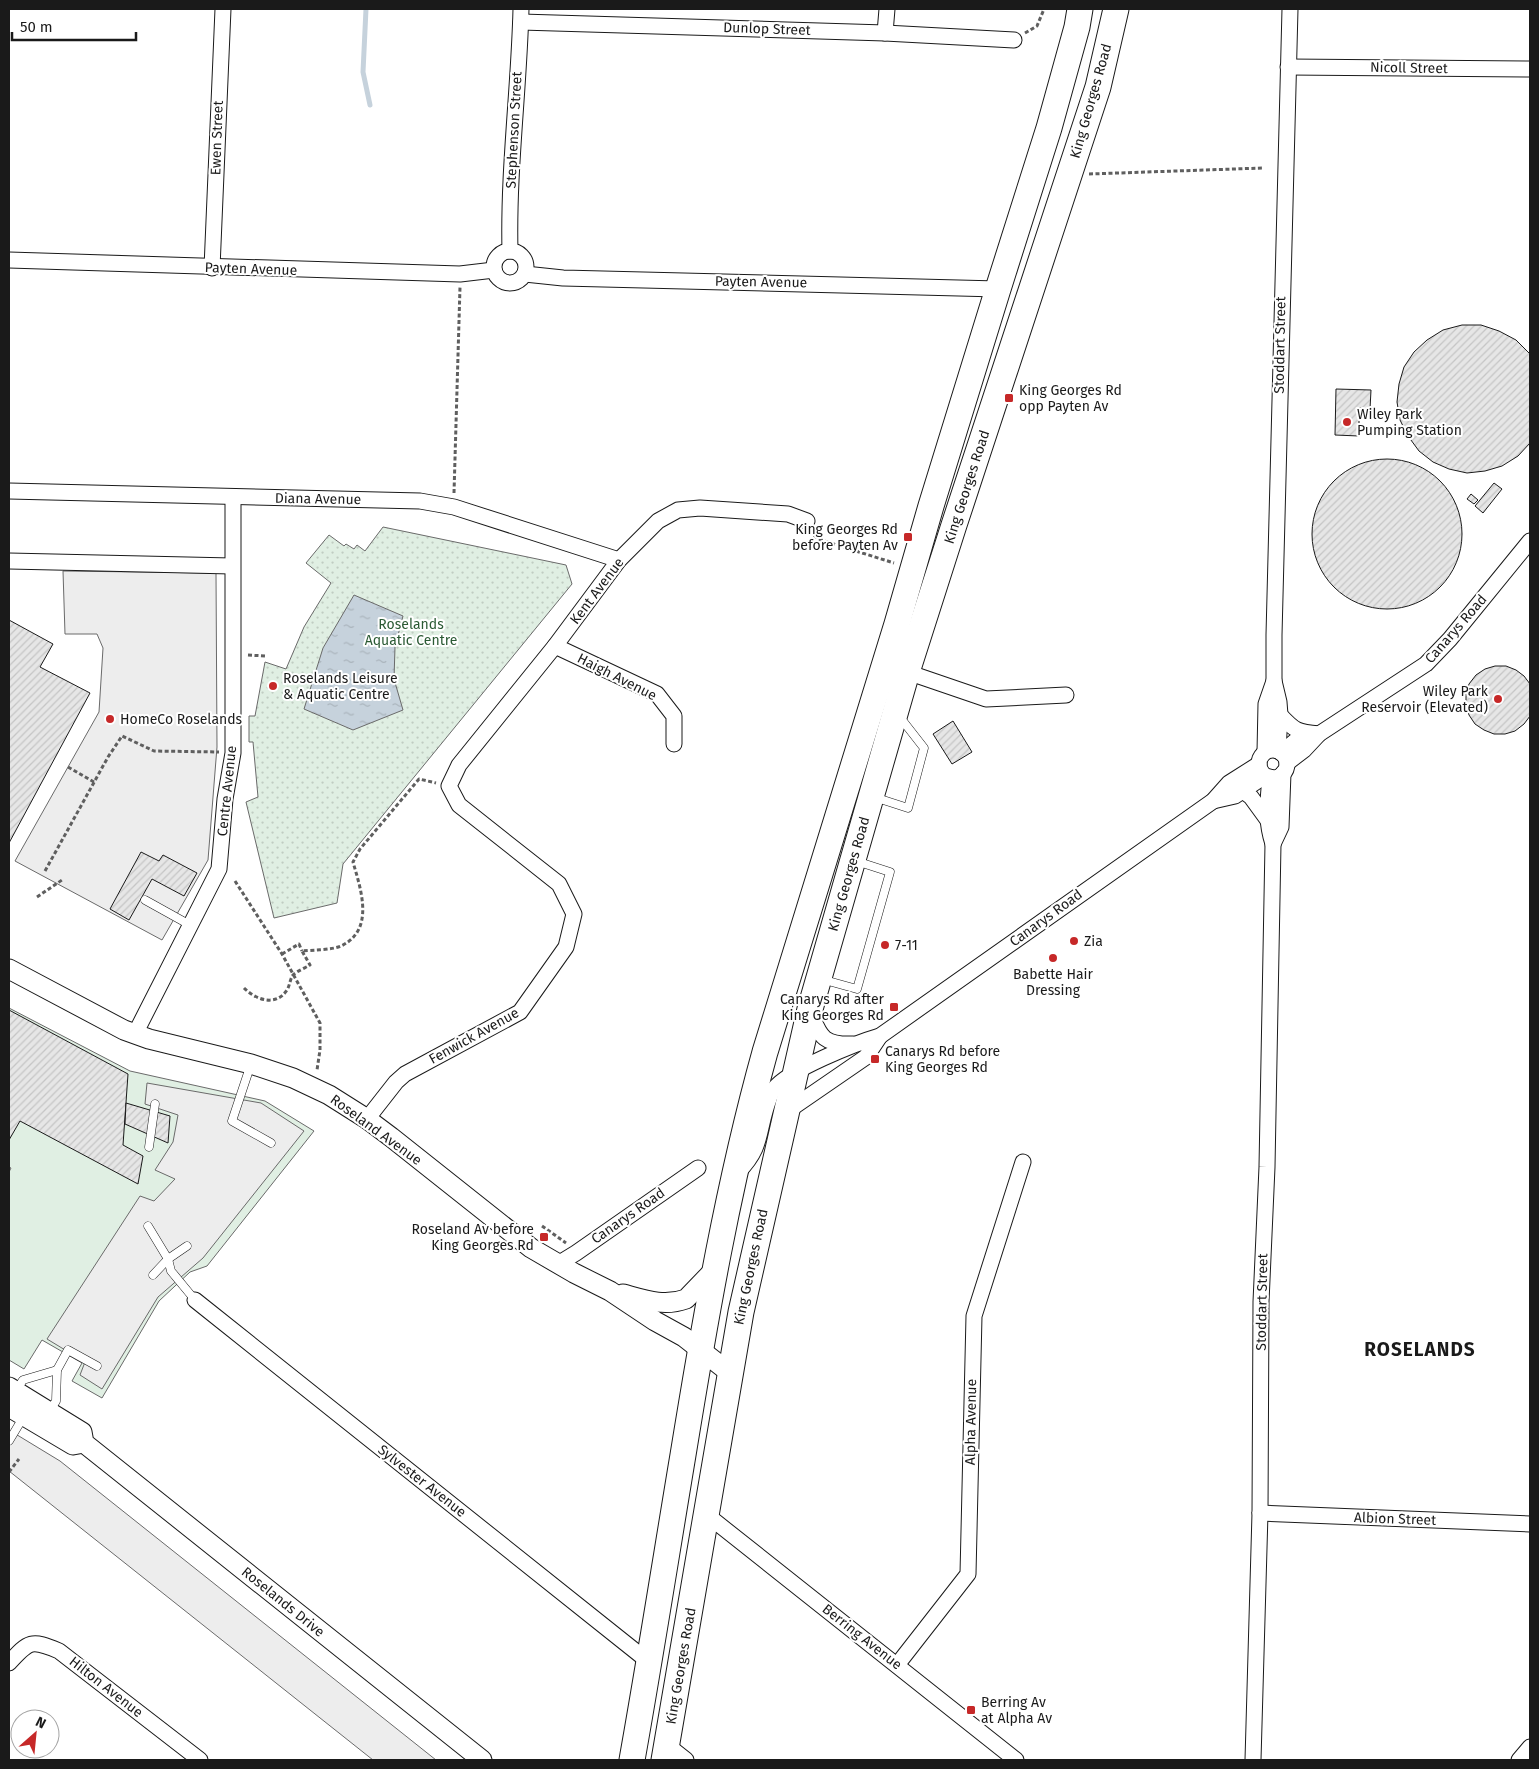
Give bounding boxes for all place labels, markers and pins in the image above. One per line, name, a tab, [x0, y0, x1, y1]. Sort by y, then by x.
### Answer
place label: King Georges Rd opp Payten Av	[1019, 382, 1122, 415]
marker: King Georges Rd opp Payten Av	[1003, 392, 1015, 404]
place label: Wiley Park Pumping Station	[1357, 406, 1462, 439]
marker: Wiley Park Pumping Station	[1341, 416, 1353, 428]
place label: King Georges Rd before Payten Av	[792, 521, 898, 554]
marker: King Georges Rd before Payten Av	[902, 531, 914, 543]
place label: Roselands Leisure & Aquatic Centre	[283, 670, 398, 703]
marker: Roselands Leisure & Aquatic Centre	[267, 680, 279, 692]
place label: Wiley Park Reservoir (Elevated)	[1361, 683, 1489, 716]
marker: Wiley Park Reservoir (Elevated)	[1492, 693, 1504, 705]
place label: HomeCo Roselands	[120, 711, 243, 728]
marker: HomeCo Roselands	[104, 713, 116, 725]
place label: Zia	[1084, 933, 1103, 950]
marker: Zia	[1068, 935, 1080, 947]
place label: 7-11	[895, 937, 918, 954]
marker: 7-11	[879, 939, 891, 951]
marker: Babette Hair Dressing	[1047, 952, 1059, 964]
place label: Babette Hair Dressing	[1013, 966, 1093, 999]
place label: Canarys Rd after King Georges Rd	[780, 991, 885, 1024]
marker: Canarys Rd after King Georges Rd	[888, 1001, 900, 1013]
place label: Canarys Rd before King Georges Rd	[885, 1043, 1000, 1076]
marker: Canarys Rd before King Georges Rd	[869, 1053, 881, 1065]
place label: Roseland Av before King Georges Rd	[412, 1221, 534, 1254]
marker: Roseland Av before King Georges Rd	[538, 1231, 550, 1243]
place label: Berring Av at Alpha Av	[981, 1694, 1052, 1727]
marker: Berring Av at Alpha Av	[965, 1704, 977, 1716]

